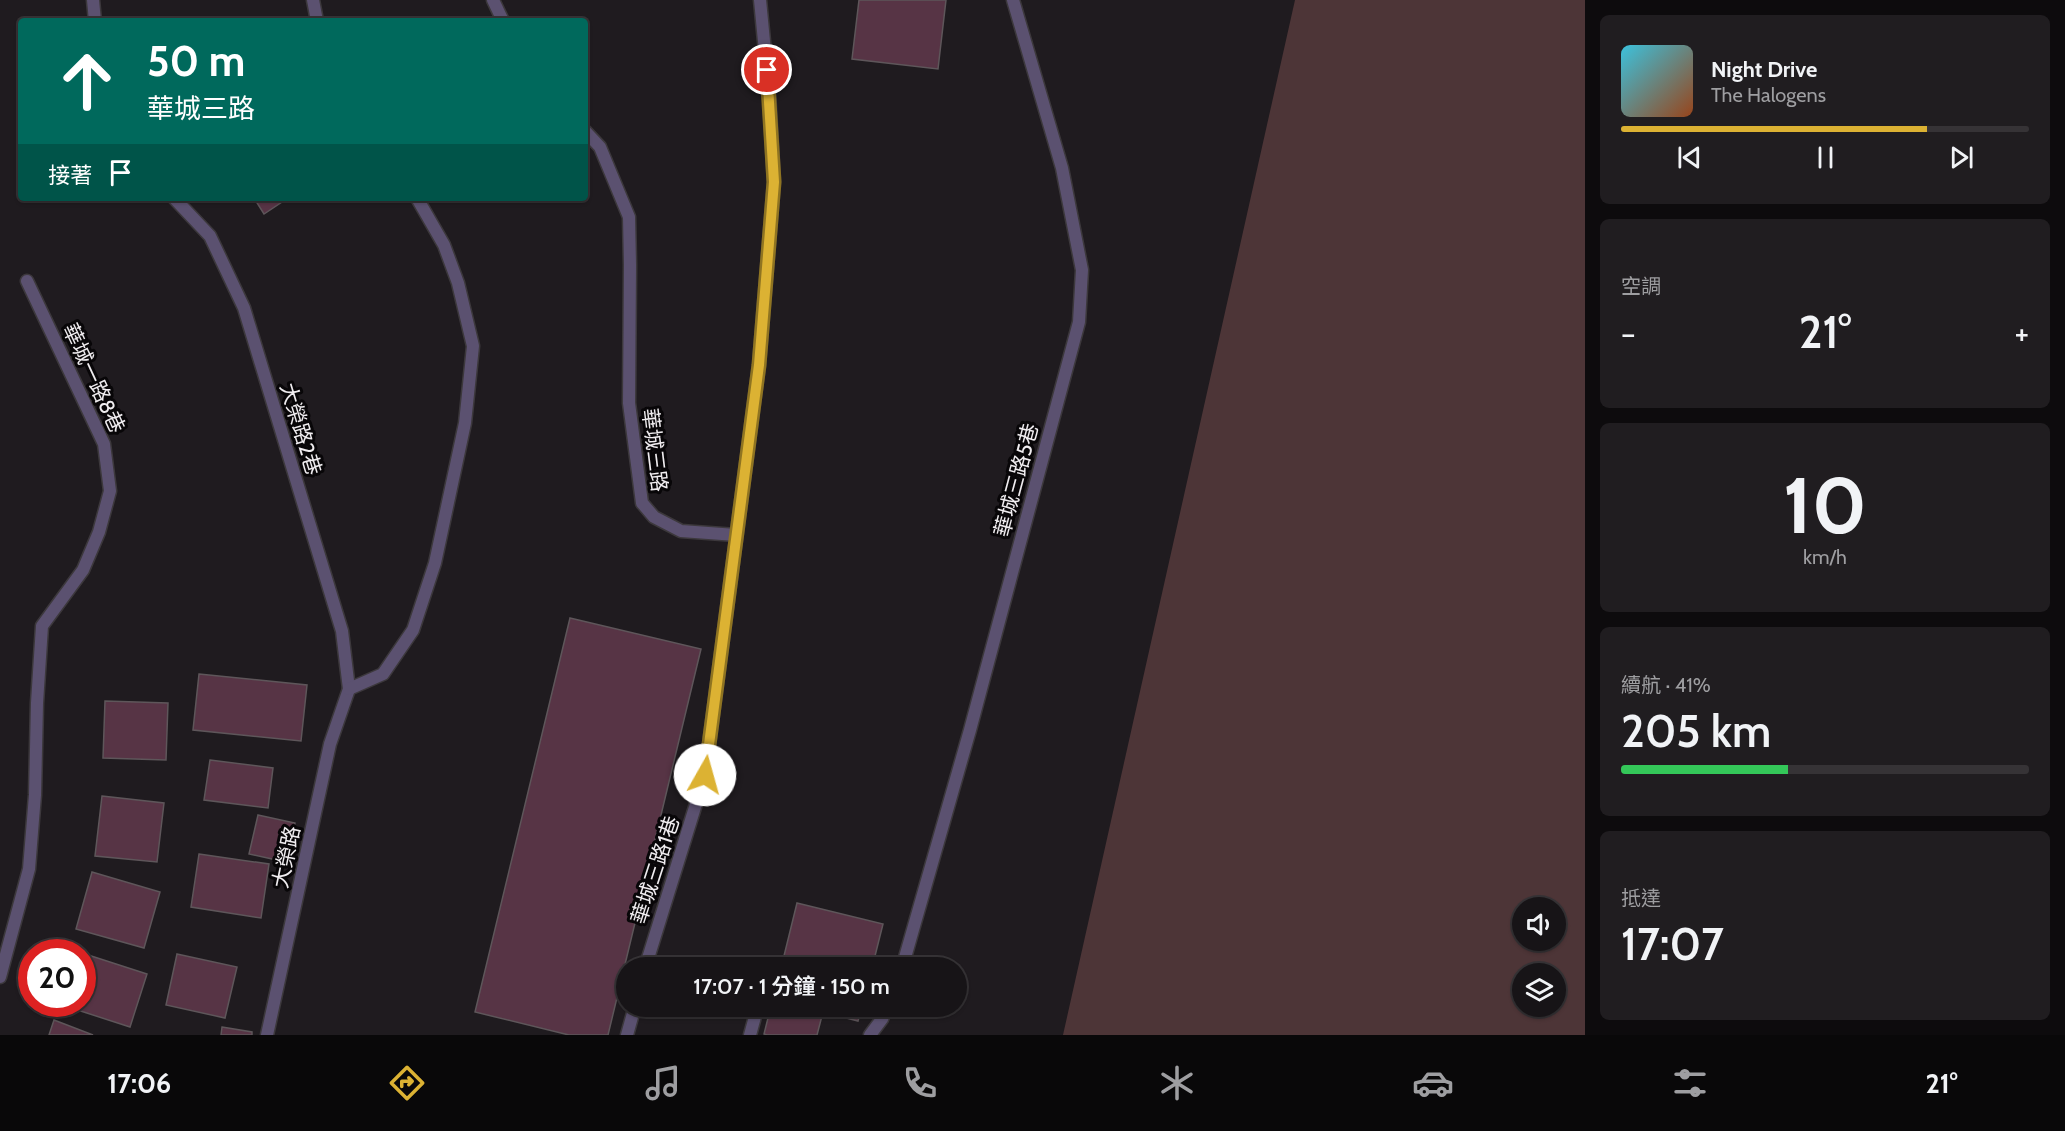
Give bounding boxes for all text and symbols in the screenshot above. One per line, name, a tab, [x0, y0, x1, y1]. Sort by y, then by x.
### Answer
text: 50 m	[147, 35, 245, 87]
icon: ahead	[48, 42, 126, 120]
pin	[741, 44, 792, 95]
icon: arrive	[750, 53, 783, 86]
text: Night Drive	[1711, 56, 1817, 83]
text: The Halogens	[1711, 83, 1826, 107]
text: 華城三路	[147, 92, 255, 125]
icon: previous	[1673, 141, 1706, 174]
icon: pause	[1809, 141, 1842, 174]
icon: next	[1945, 141, 1978, 174]
icon: arrive	[104, 156, 137, 189]
text: 接著	[48, 162, 92, 189]
text: 空調	[1621, 274, 1661, 298]
text: 21°	[1799, 305, 1851, 359]
text: −	[1621, 313, 1636, 353]
text: +	[2014, 313, 2029, 353]
street label: 華城一路8巷	[58, 319, 130, 437]
street label: 大榮路2巷	[275, 380, 327, 478]
street label: 華城三路	[637, 407, 673, 493]
street label: 華城三路5巷	[989, 421, 1043, 539]
text: 10	[1783, 458, 1867, 553]
text: km/h	[1803, 545, 1847, 569]
text: 續航 · 41%	[1621, 673, 1711, 697]
text: 205 km	[1621, 704, 1771, 758]
position arrow	[673, 743, 737, 807]
street label: 華城三路1巷	[626, 813, 684, 927]
street label: 大榮路	[267, 824, 305, 890]
text: 抵達	[1621, 886, 1661, 910]
map controls	[1512, 897, 1566, 1017]
button: sound	[1512, 897, 1566, 951]
text: 17:07	[1621, 917, 1724, 971]
speed limit sign: 20	[18, 939, 96, 1017]
button: layers	[1512, 963, 1566, 1017]
text: 17:07 · 1 分鐘 · 150 m	[693, 973, 890, 1000]
icon: directions	[386, 1062, 428, 1104]
icon: music	[642, 1062, 684, 1104]
icon: phone	[899, 1062, 941, 1104]
icon: climate	[1156, 1062, 1198, 1104]
icon: car	[1412, 1062, 1454, 1104]
icon: filters	[1669, 1062, 1711, 1104]
text: 17:06	[107, 1067, 171, 1100]
text: 21°	[1926, 1067, 1958, 1100]

